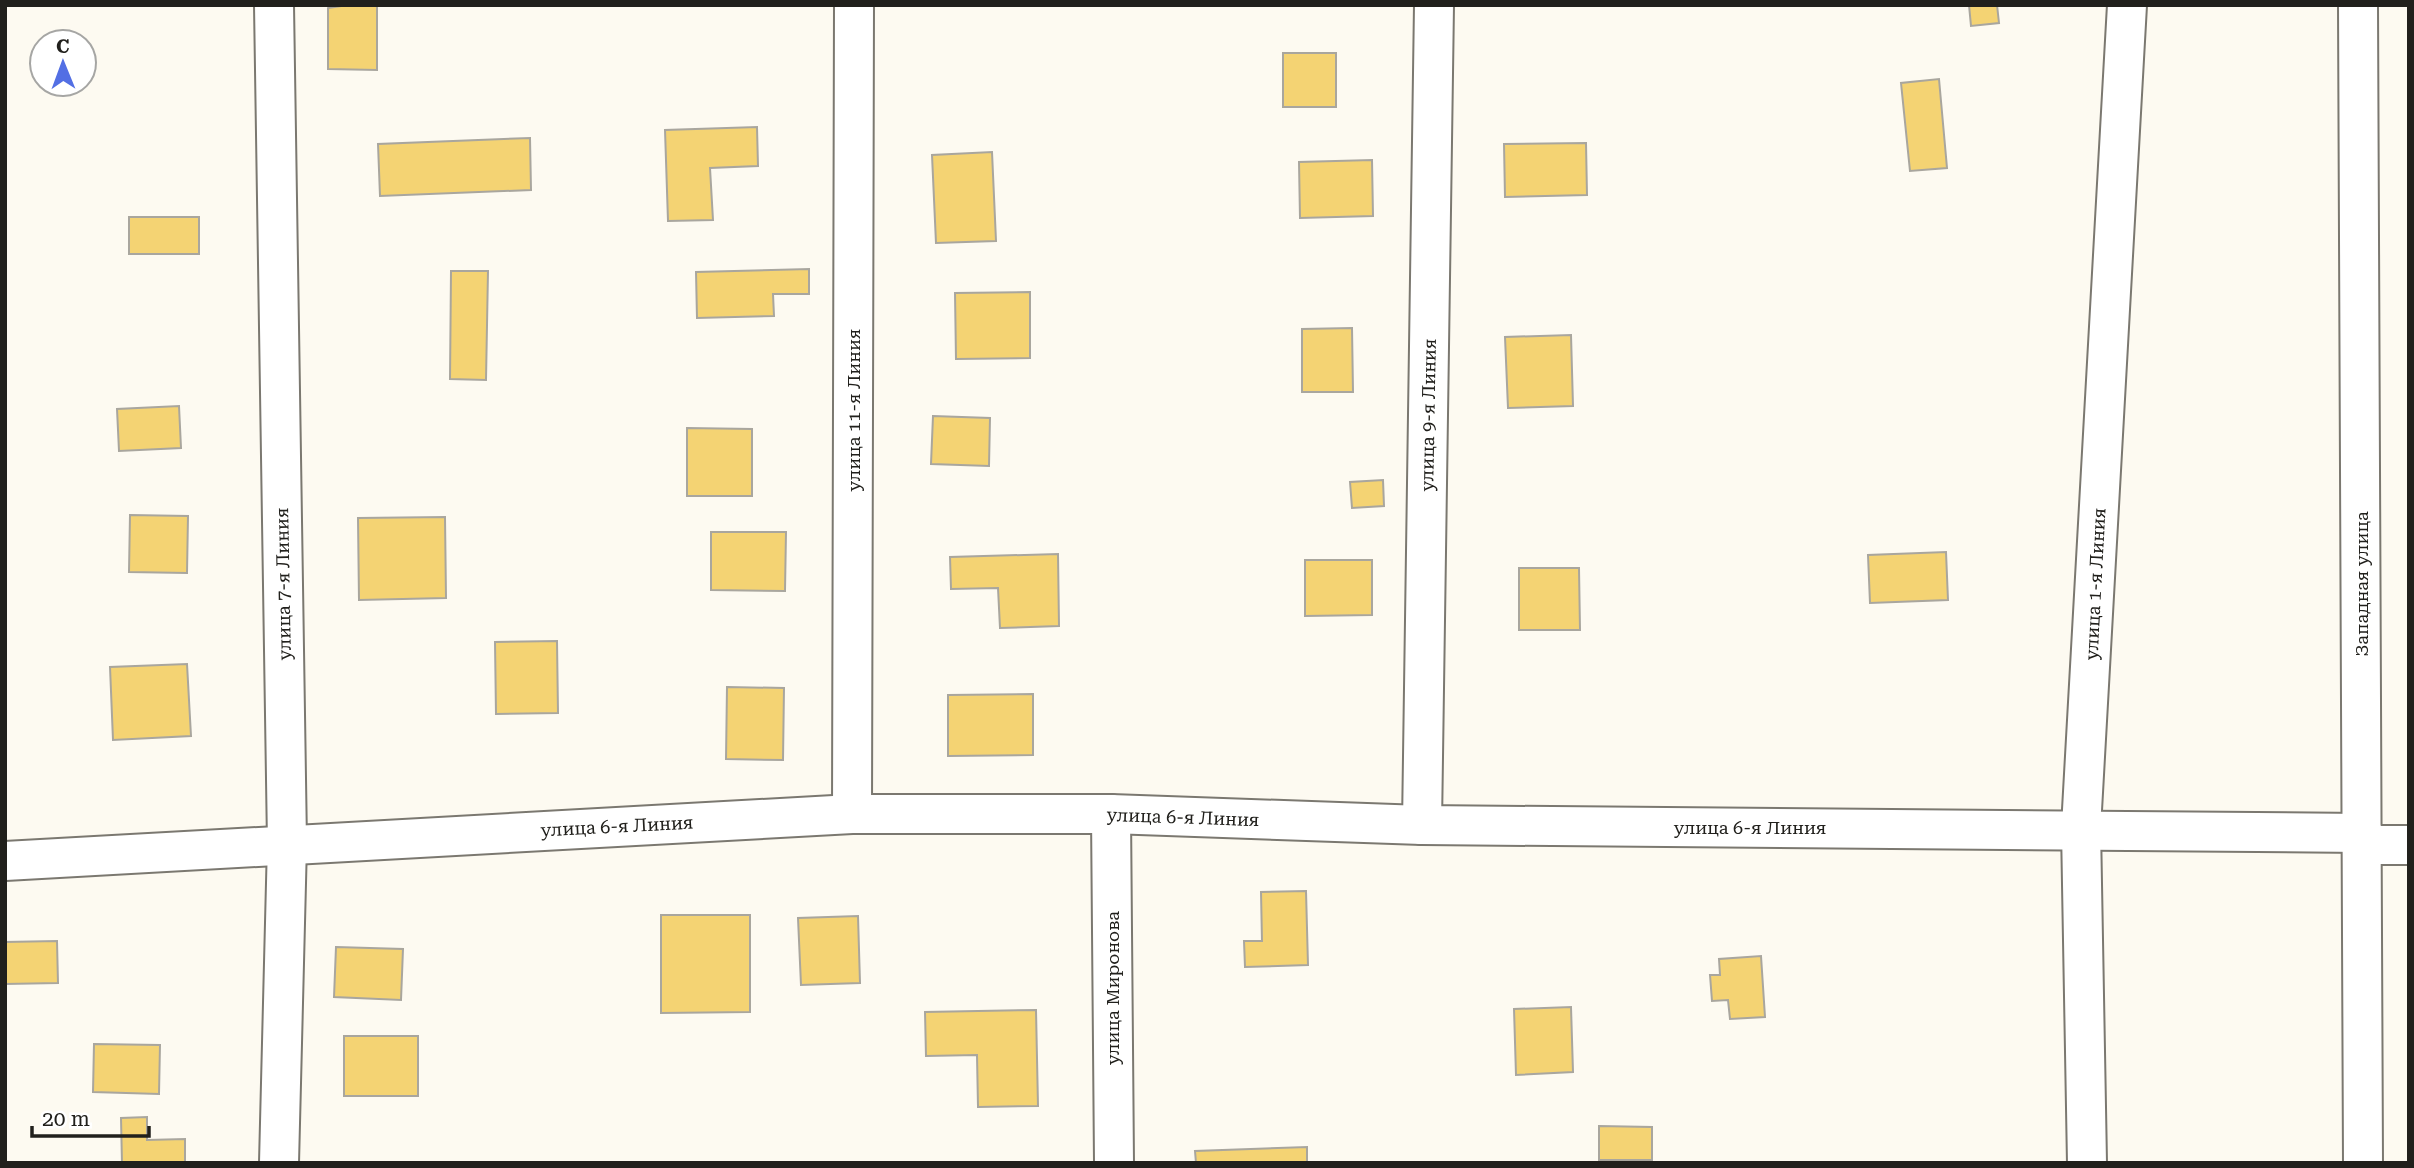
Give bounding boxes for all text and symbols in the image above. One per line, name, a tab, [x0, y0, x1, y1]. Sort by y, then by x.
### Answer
north arrow	[28, 28, 98, 98]
text: С	[56, 35, 70, 58]
street label: улица 11-я Линия	[843, 329, 864, 491]
street label: улица 9-я Линия	[1416, 338, 1440, 492]
street label: улица 7-я Линия	[271, 507, 295, 661]
street label: улица 1-я Линия	[2081, 507, 2109, 661]
street label: Западная улица	[2351, 511, 2372, 657]
street label: улица 6-я Линия	[1106, 804, 1260, 830]
street label: улица 6-я Линия	[540, 812, 694, 840]
street label: улица 6-я Линия	[1674, 817, 1826, 838]
street label: улица Миронова	[1102, 911, 1123, 1065]
scale bar	[32, 1094, 149, 1138]
text: 20 m	[42, 1107, 90, 1131]

